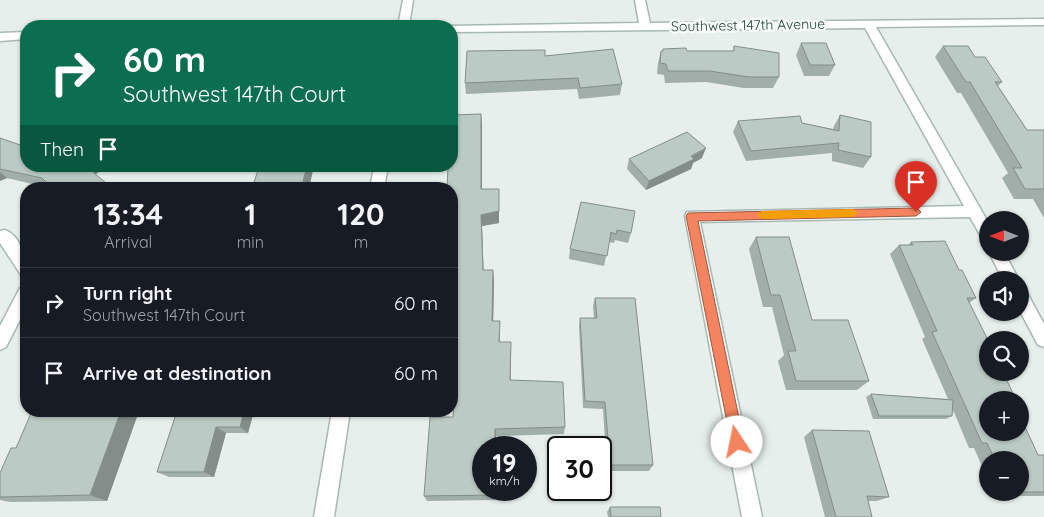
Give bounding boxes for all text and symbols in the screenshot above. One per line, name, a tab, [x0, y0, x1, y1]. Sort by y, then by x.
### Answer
street label: Southwest 147th Avenue	[671, 15, 825, 35]
text: 60 m	[123, 37, 206, 81]
icon: right	[40, 40, 105, 105]
text: Southwest 147th Court	[123, 80, 346, 108]
icon: arrive	[94, 135, 122, 163]
text: Then	[40, 137, 84, 161]
pin	[895, 161, 937, 212]
icon: arrive	[902, 168, 930, 196]
text: 13:34	[93, 195, 163, 233]
text: 1	[244, 195, 256, 233]
text: 120	[337, 195, 385, 233]
north arrow	[979, 211, 1029, 261]
map controls	[979, 211, 1029, 501]
text: Arrival	[104, 232, 152, 252]
text: min	[237, 232, 264, 252]
text: m	[354, 232, 368, 252]
button: sound	[979, 271, 1029, 321]
text: Turn right	[83, 281, 172, 305]
icon: right	[40, 289, 68, 317]
text: 60 m	[394, 291, 438, 315]
text: Southwest 147th Court	[83, 305, 245, 325]
button: search	[979, 331, 1029, 381]
icon: arrive	[40, 359, 68, 387]
text: Arrive at destination	[83, 361, 272, 385]
text: 60 m	[394, 361, 438, 385]
button: +	[979, 391, 1029, 441]
position arrow	[710, 415, 762, 467]
speed limit sign: 30	[547, 436, 612, 501]
text: 19	[493, 447, 516, 478]
button: −	[979, 451, 1029, 501]
text: km/h	[489, 473, 520, 488]

